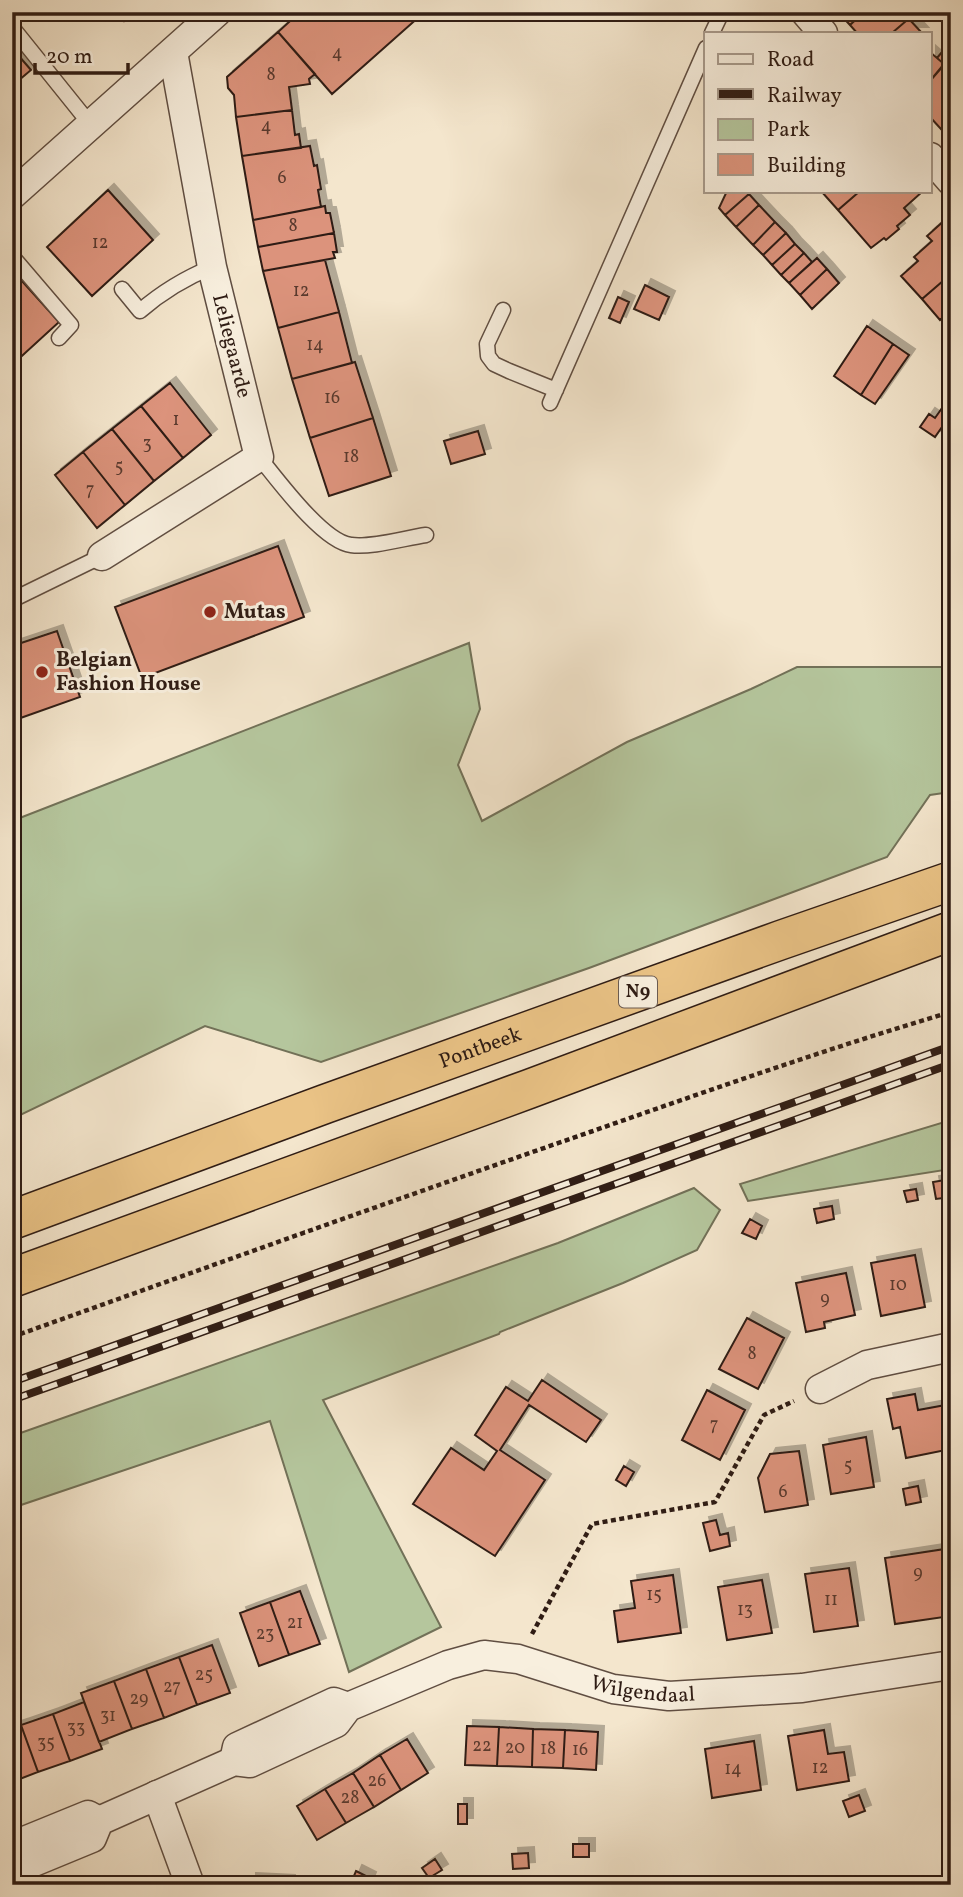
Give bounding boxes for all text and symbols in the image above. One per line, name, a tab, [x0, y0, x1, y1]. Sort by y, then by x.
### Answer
scale bar	[35, 32, 128, 76]
legend	[704, 32, 932, 192]
house number: 4	[332, 41, 342, 66]
text: 20 m	[46, 43, 92, 72]
text: Road	[767, 46, 814, 75]
house number: 8	[266, 63, 276, 88]
text: Railway	[767, 82, 843, 111]
house number: 4	[261, 114, 271, 139]
text: Park	[767, 116, 810, 145]
text: Building	[767, 152, 846, 181]
house number: 6	[277, 166, 287, 191]
house number: 8	[288, 214, 298, 239]
house number: 12	[92, 231, 108, 256]
house number: 12	[293, 279, 309, 304]
street label: Leliegaarde	[204, 291, 258, 401]
house number: 14	[306, 333, 324, 358]
house number: 16	[324, 386, 340, 411]
house number: 1	[173, 408, 179, 433]
house number: 3	[142, 432, 152, 457]
house number: 18	[343, 445, 359, 470]
house number: 5	[115, 455, 123, 480]
house number: 7	[86, 478, 94, 503]
place label: Mutas	[224, 598, 286, 627]
marker: Mutas	[202, 604, 218, 620]
place label: Belgian Fashion House	[56, 646, 201, 699]
marker: Belgian Fashion House	[34, 664, 50, 680]
road number: N9	[619, 976, 657, 1008]
street label: Pontbeek	[435, 1020, 526, 1076]
house number: 10	[889, 1273, 907, 1298]
house number: 9	[820, 1287, 830, 1312]
house number: 8	[747, 1342, 757, 1367]
house number: 7	[710, 1413, 718, 1438]
house number: 5	[844, 1454, 852, 1479]
house number: 6	[778, 1480, 788, 1505]
house number: 9	[913, 1561, 923, 1586]
house number: 15	[646, 1583, 662, 1608]
house number: 11	[824, 1588, 838, 1613]
house number: 13	[737, 1598, 753, 1623]
house number: 21	[287, 1611, 303, 1636]
house number: 23	[256, 1622, 274, 1647]
house number: 25	[195, 1663, 213, 1688]
street label: Wilgendaal	[587, 1668, 696, 1711]
house number: 27	[163, 1675, 181, 1700]
house number: 29	[130, 1687, 148, 1712]
house number: 31	[100, 1704, 116, 1729]
house number: 33	[67, 1716, 85, 1741]
house number: 35	[37, 1731, 55, 1756]
house number: 22	[472, 1734, 492, 1759]
house number: 20	[505, 1736, 525, 1761]
house number: 18	[540, 1737, 556, 1762]
house number: 16	[572, 1738, 588, 1763]
house number: 12	[812, 1756, 828, 1781]
house number: 14	[724, 1757, 742, 1782]
house number: 26	[368, 1769, 386, 1794]
house number: 28	[341, 1786, 359, 1811]

